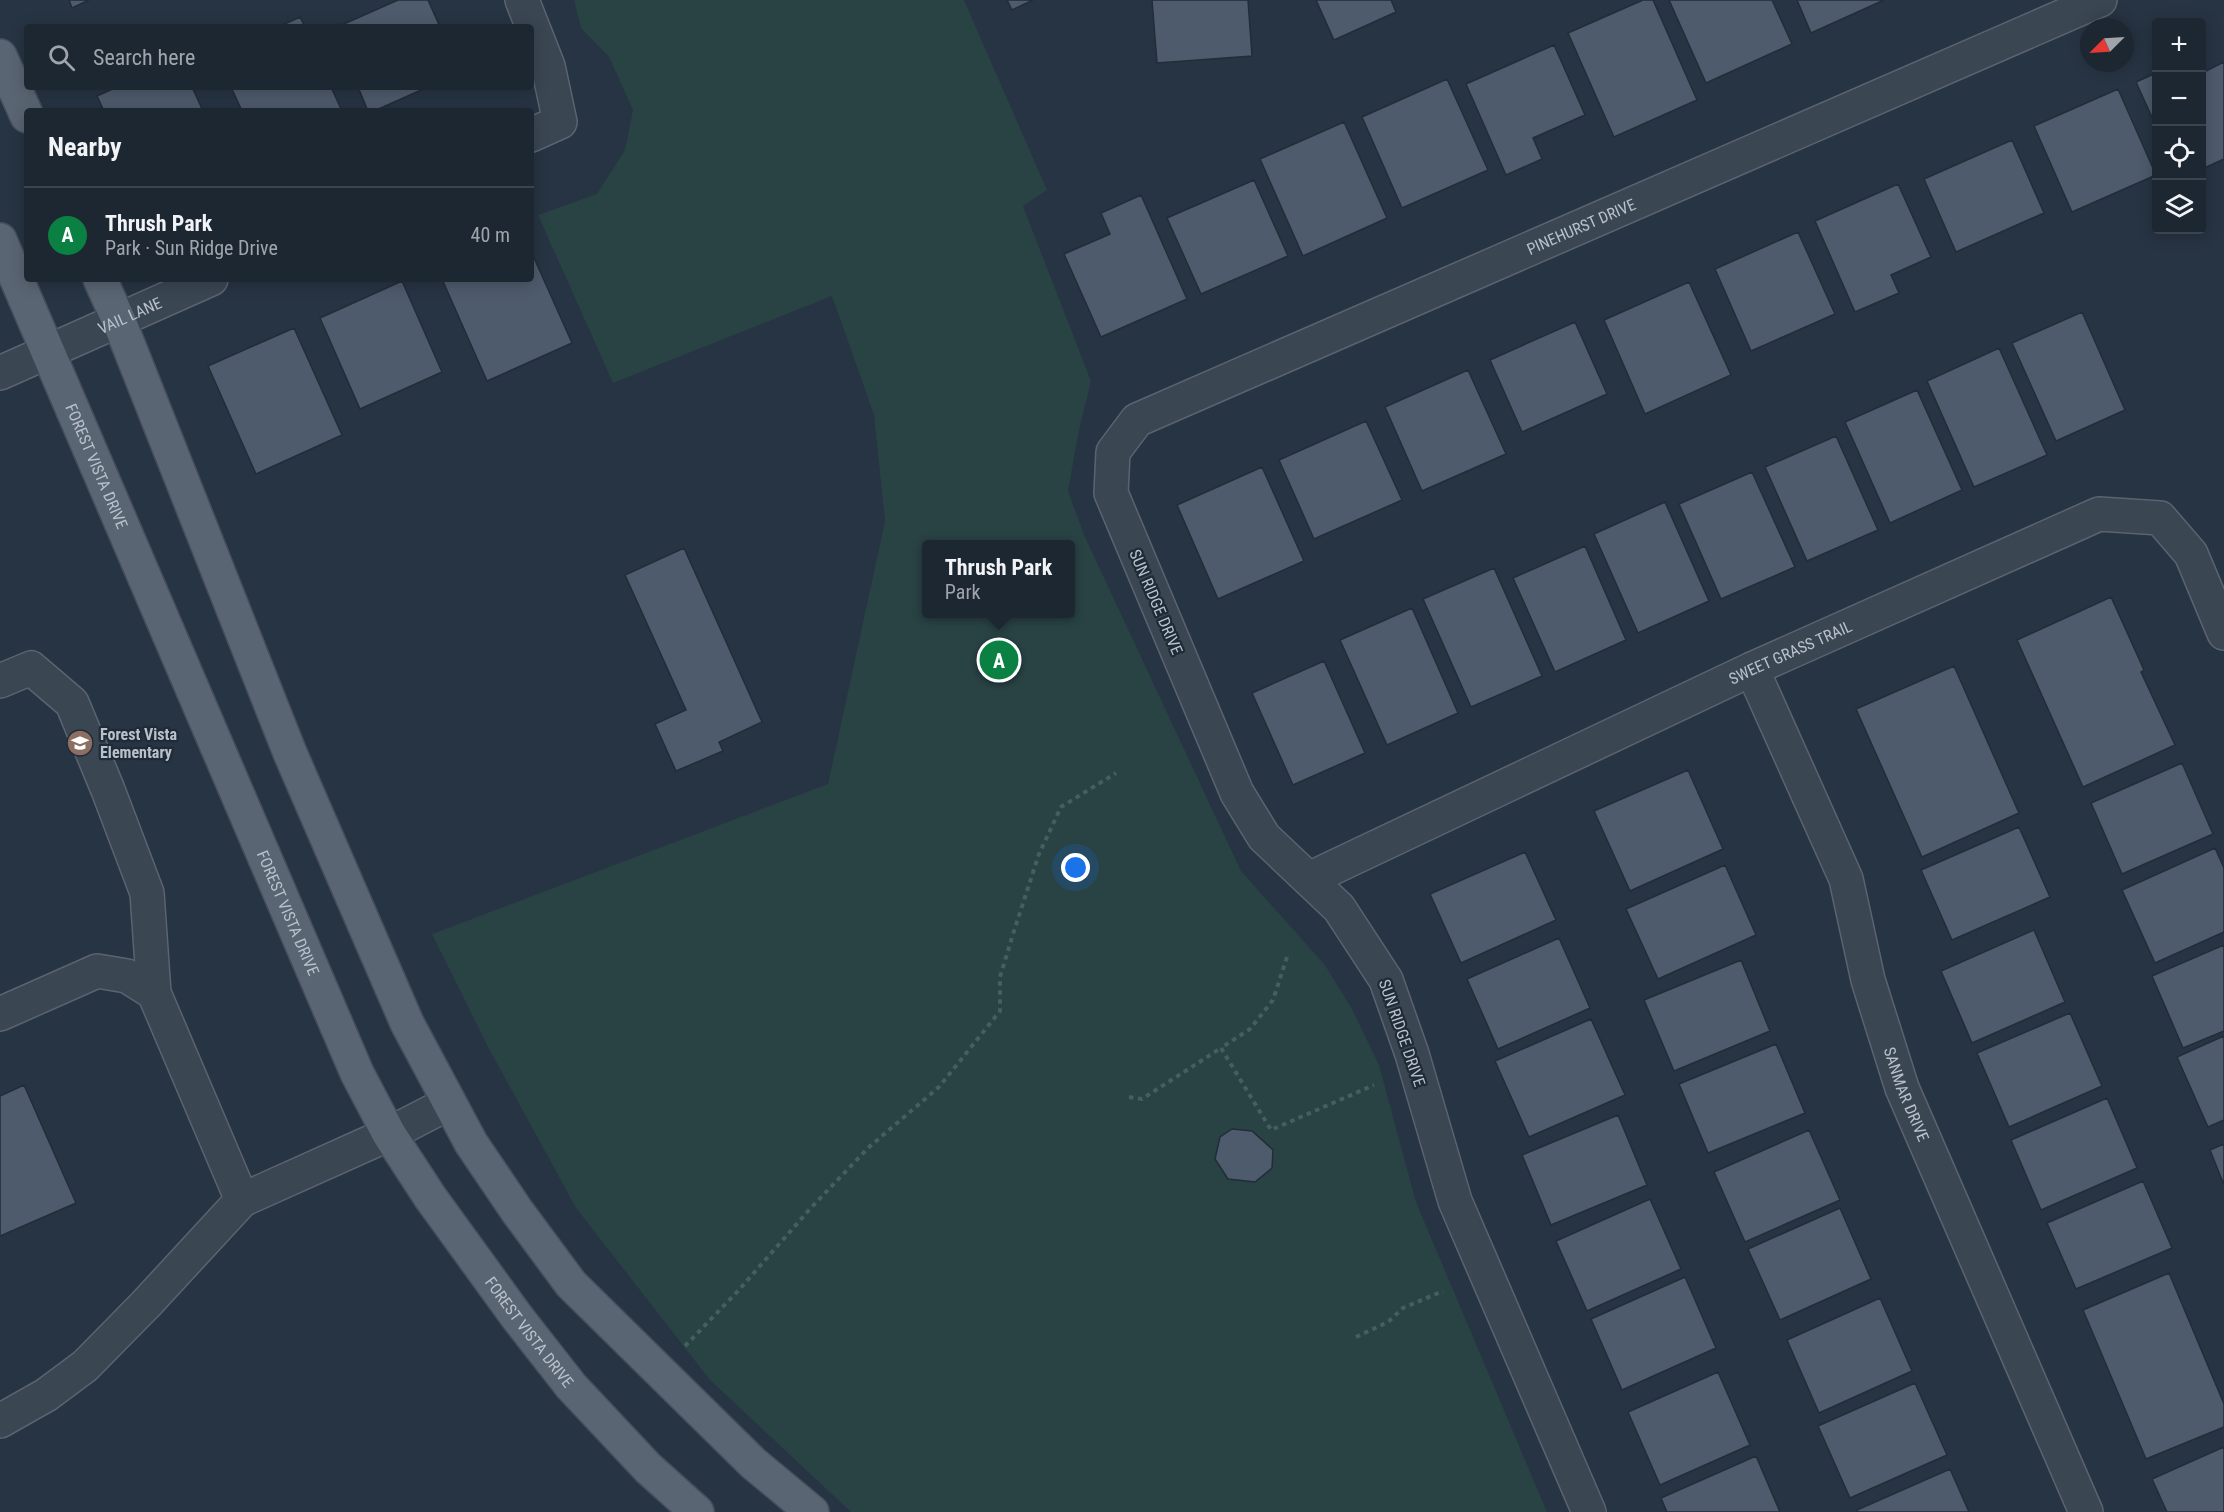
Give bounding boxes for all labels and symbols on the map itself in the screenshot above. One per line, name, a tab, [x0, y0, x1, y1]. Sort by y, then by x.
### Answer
north arrow	[2080, 18, 2134, 72]
street label: PINEHURST DRIVE	[1524, 194, 1638, 258]
street label: VAIL LANE	[95, 293, 165, 338]
street label: FOREST VISTA DRIVE	[62, 401, 132, 532]
street label: SUN RIDGE DRIVE	[1125, 547, 1187, 657]
street label: SWEET GRASS TRAIL	[1726, 616, 1855, 688]
pin: A	[980, 638, 1018, 682]
place label: Forest Vista Elementary	[100, 725, 178, 762]
school or university icon: Forest Vista Elementary	[65, 728, 95, 758]
street label: FOREST VISTA DRIVE	[253, 847, 324, 978]
your location	[1061, 853, 1090, 882]
street label: SUN RIDGE DRIVE	[1375, 977, 1429, 1089]
street label: SANMAR DRIVE	[1880, 1045, 1933, 1144]
street label: FOREST VISTA DRIVE	[481, 1273, 578, 1391]

